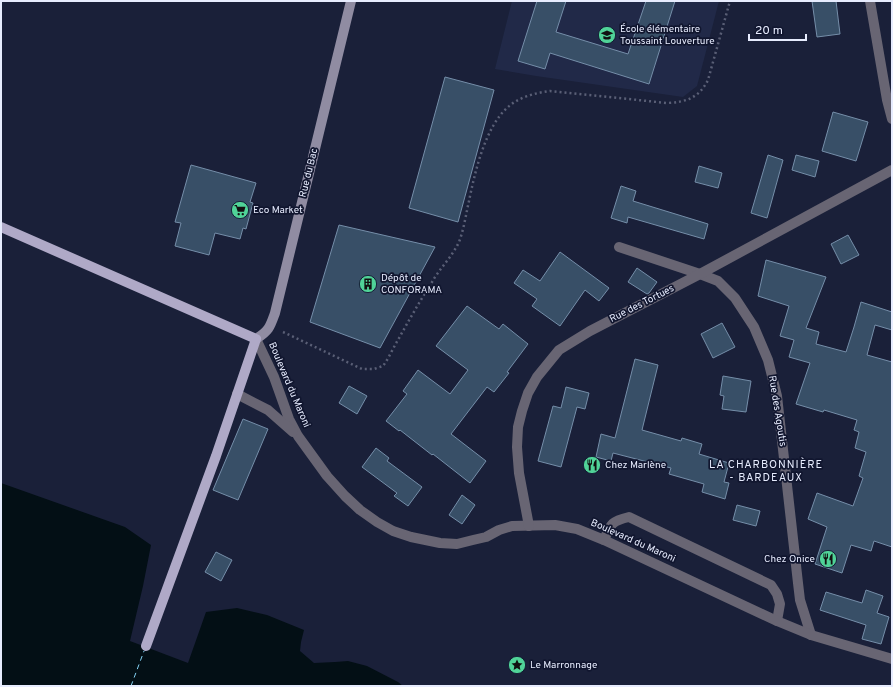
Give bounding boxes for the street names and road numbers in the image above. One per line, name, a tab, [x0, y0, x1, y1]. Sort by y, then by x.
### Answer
street label: Rue du Bac	[297, 147, 321, 199]
street label: Rue des Tortues	[607, 282, 677, 326]
street label: Boulevard du Maroni	[265, 340, 313, 430]
street label: Rue des Agoutis	[765, 375, 789, 448]
street label: Boulevard du Maroni	[588, 516, 678, 566]

